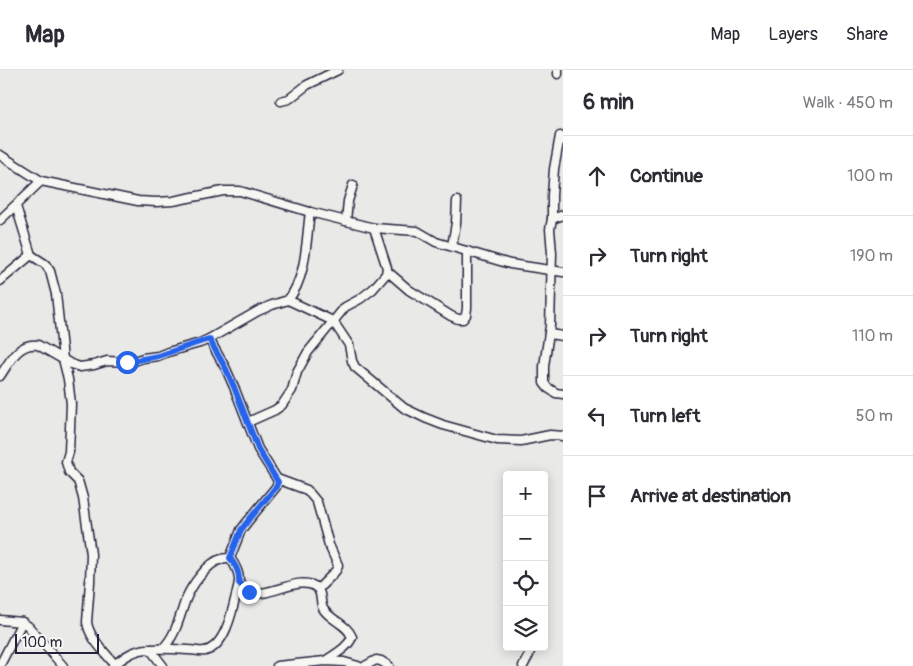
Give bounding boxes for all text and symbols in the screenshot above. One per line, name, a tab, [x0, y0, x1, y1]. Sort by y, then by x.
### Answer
text: Map	[25, 20, 65, 49]
text: Map	[711, 23, 740, 46]
text: Layers	[768, 23, 818, 46]
text: Share	[846, 23, 888, 46]
text: 6 min	[583, 89, 634, 116]
text: Walk · 450 m	[803, 93, 893, 113]
icon: ahead	[583, 162, 611, 190]
text: Continue	[630, 164, 703, 188]
text: 100 m	[847, 166, 893, 186]
icon: right	[583, 242, 611, 270]
text: Turn right	[630, 244, 708, 268]
text: 190 m	[850, 246, 893, 266]
icon: right	[583, 322, 611, 350]
text: Turn right	[630, 324, 708, 348]
text: 110 m	[852, 326, 893, 346]
route start	[116, 351, 139, 374]
icon: left	[583, 402, 611, 430]
text: Turn left	[630, 404, 700, 428]
text: 50 m	[856, 406, 893, 426]
map controls	[503, 471, 548, 651]
button: +	[503, 471, 548, 516]
icon: arrive	[583, 482, 611, 510]
text: Arrive at destination	[630, 484, 791, 508]
button: −	[503, 516, 548, 561]
button: locate	[503, 561, 548, 606]
route end	[238, 581, 261, 604]
button: layers	[503, 606, 548, 651]
scale bar	[15, 631, 99, 654]
text: 100 m	[22, 634, 62, 651]

